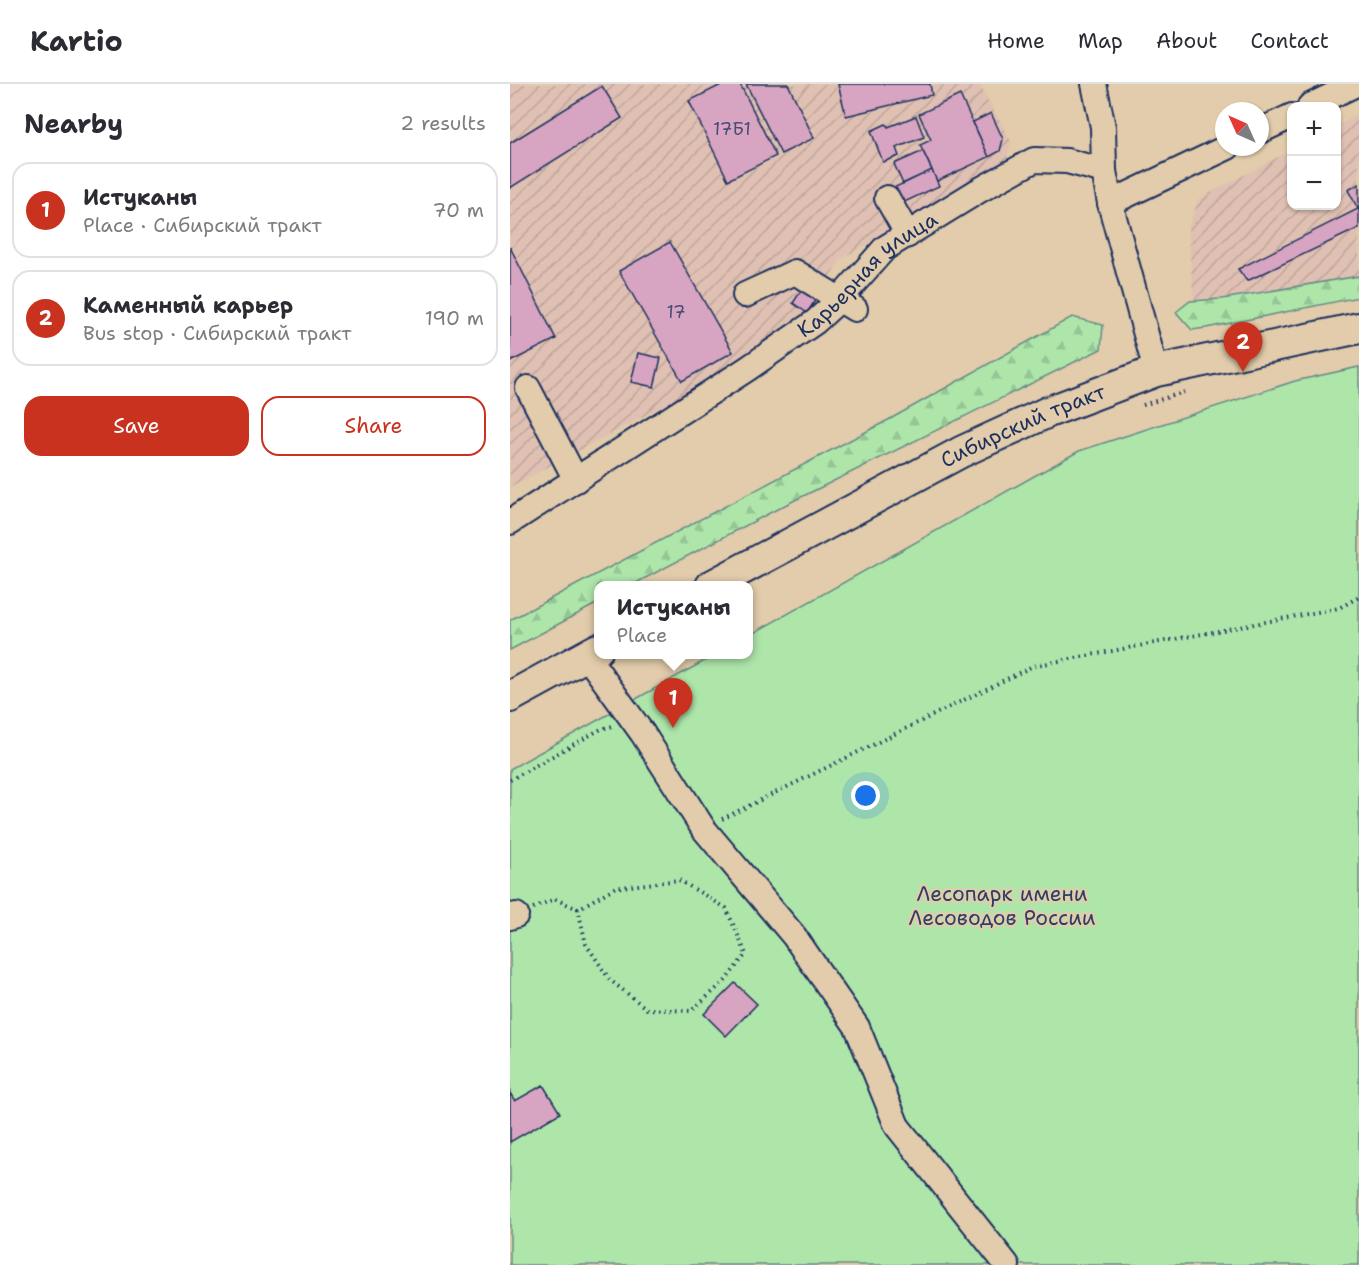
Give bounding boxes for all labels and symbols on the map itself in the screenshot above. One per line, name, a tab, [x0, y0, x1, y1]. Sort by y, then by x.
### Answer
north arrow	[1215, 102, 1269, 156]
house number: 17Б1	[713, 117, 751, 141]
street label: Карьерная улица	[792, 205, 943, 344]
house number: 17	[666, 300, 686, 324]
pin: 2	[1224, 322, 1262, 372]
street label: Сибирский тракт	[936, 377, 1109, 474]
pin: 1	[654, 678, 692, 728]
your location	[851, 781, 880, 810]
park label: Лесопарк имени Лесоводов России	[908, 880, 1096, 932]

